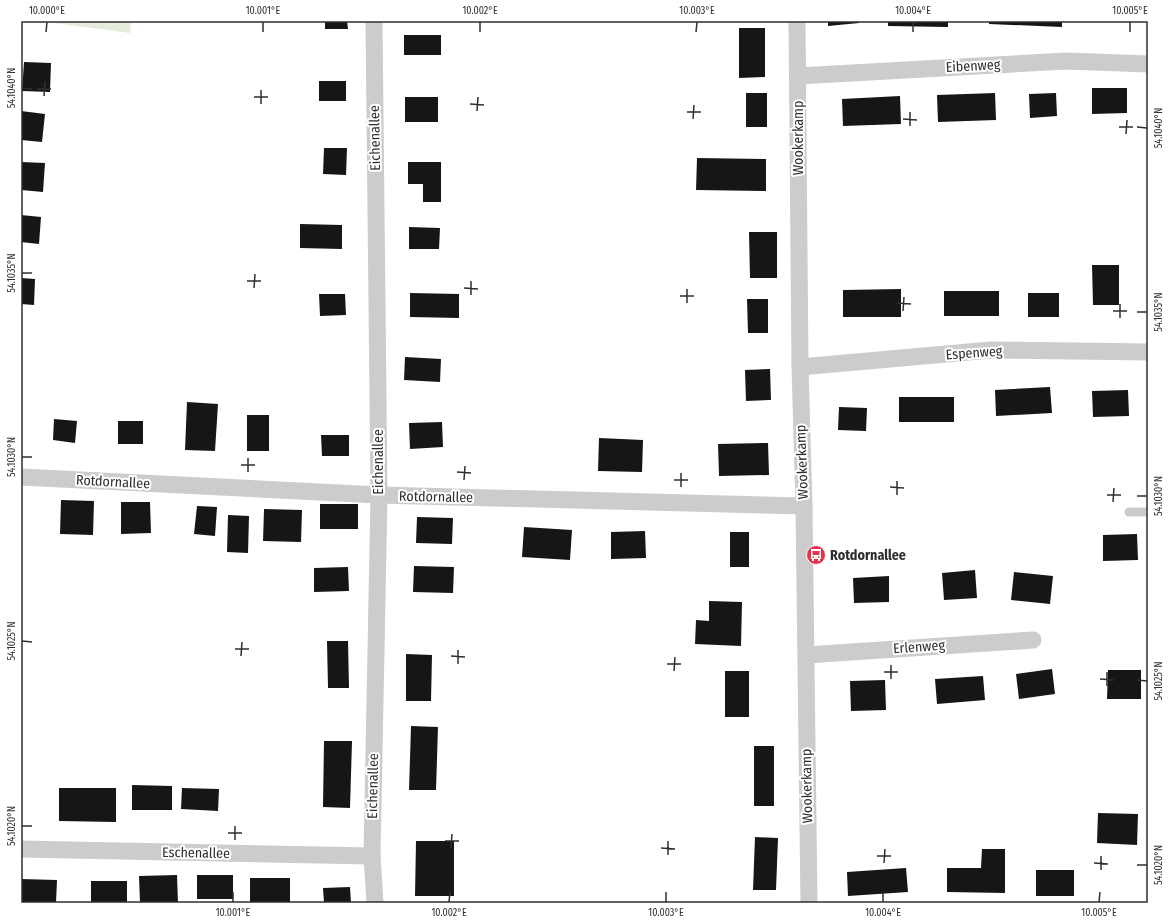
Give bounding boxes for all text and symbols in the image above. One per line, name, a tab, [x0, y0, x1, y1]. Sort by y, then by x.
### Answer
text: 10.000°E	[29, 5, 65, 17]
text: 10.001°E	[246, 5, 281, 17]
text: 10.002°E	[462, 5, 498, 17]
text: 10.003°E	[679, 5, 715, 17]
text: 10.004°E	[895, 5, 931, 17]
text: 10.005°E	[1112, 5, 1148, 17]
street label: Eibenweg	[945, 56, 1001, 76]
text: 54.1040°N	[6, 68, 18, 108]
street label: Wookerkamp	[790, 101, 807, 175]
street label: Eichenallee	[366, 105, 384, 171]
text: 54.1040°N	[1153, 108, 1165, 148]
text: 54.1035°N	[6, 253, 18, 293]
text: 54.1035°N	[1153, 292, 1165, 332]
street label: Espenweg	[945, 343, 1003, 363]
street label: Wookerkamp	[792, 424, 812, 500]
street label: Eichenallee	[370, 429, 387, 495]
text: 54.1030°N	[6, 437, 18, 477]
street label: Rotdornallee	[76, 472, 151, 492]
text: 54.1030°N	[1153, 476, 1165, 516]
street label: Rotdornallee	[399, 488, 473, 506]
bus stop icon: Rotdornallee	[805, 544, 827, 566]
place label: Rotdornallee	[830, 547, 906, 564]
text: 54.1025°N	[6, 621, 18, 661]
street label: Erlenweg	[893, 637, 946, 657]
text: 54.1025°N	[1153, 661, 1165, 701]
street label: Wookerkamp	[798, 749, 816, 823]
street label: Eichenallee	[364, 753, 382, 819]
text: 54.1020°N	[6, 806, 18, 846]
street label: Eschenallee	[162, 844, 230, 862]
text: 54.1020°N	[1153, 845, 1165, 885]
text: 10.001°E	[216, 907, 251, 919]
text: 10.002°E	[431, 907, 467, 919]
text: 10.003°E	[648, 907, 684, 919]
text: 10.004°E	[865, 907, 901, 919]
text: 10.005°E	[1081, 907, 1117, 919]

